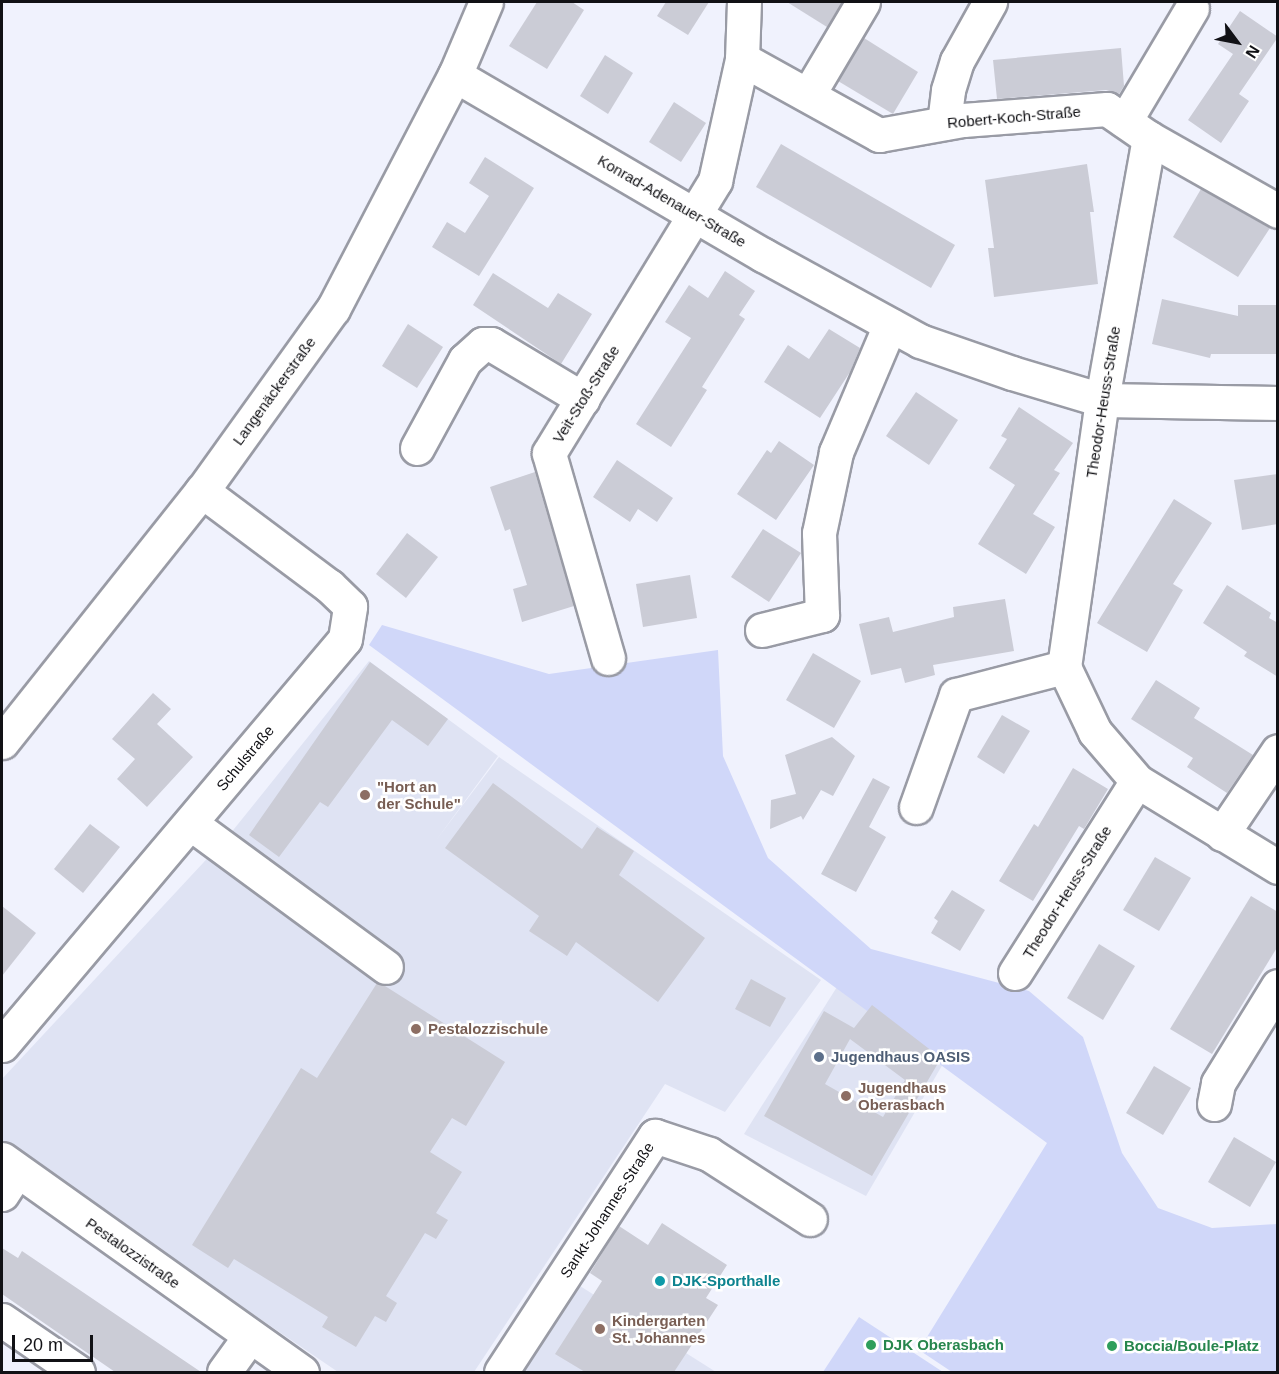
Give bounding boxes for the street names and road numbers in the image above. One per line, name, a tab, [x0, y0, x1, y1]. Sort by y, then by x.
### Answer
street label: Robert-Koch-Straße	[946, 102, 1082, 132]
street label: Konrad-Adenauer-Straße	[595, 151, 749, 251]
street label: Theodor-Heuss-Straße	[1082, 325, 1124, 479]
street label: Langenäckerstraße	[229, 333, 319, 449]
street label: Veit-Stoß-Straße	[549, 342, 623, 446]
street label: Schulstraße	[212, 722, 278, 794]
street label: Theodor-Heuss-Straße	[1019, 822, 1115, 962]
street label: Sankt-Johannes-Straße	[556, 1139, 658, 1281]
street label: Pestalozzistraße	[82, 1214, 184, 1292]

